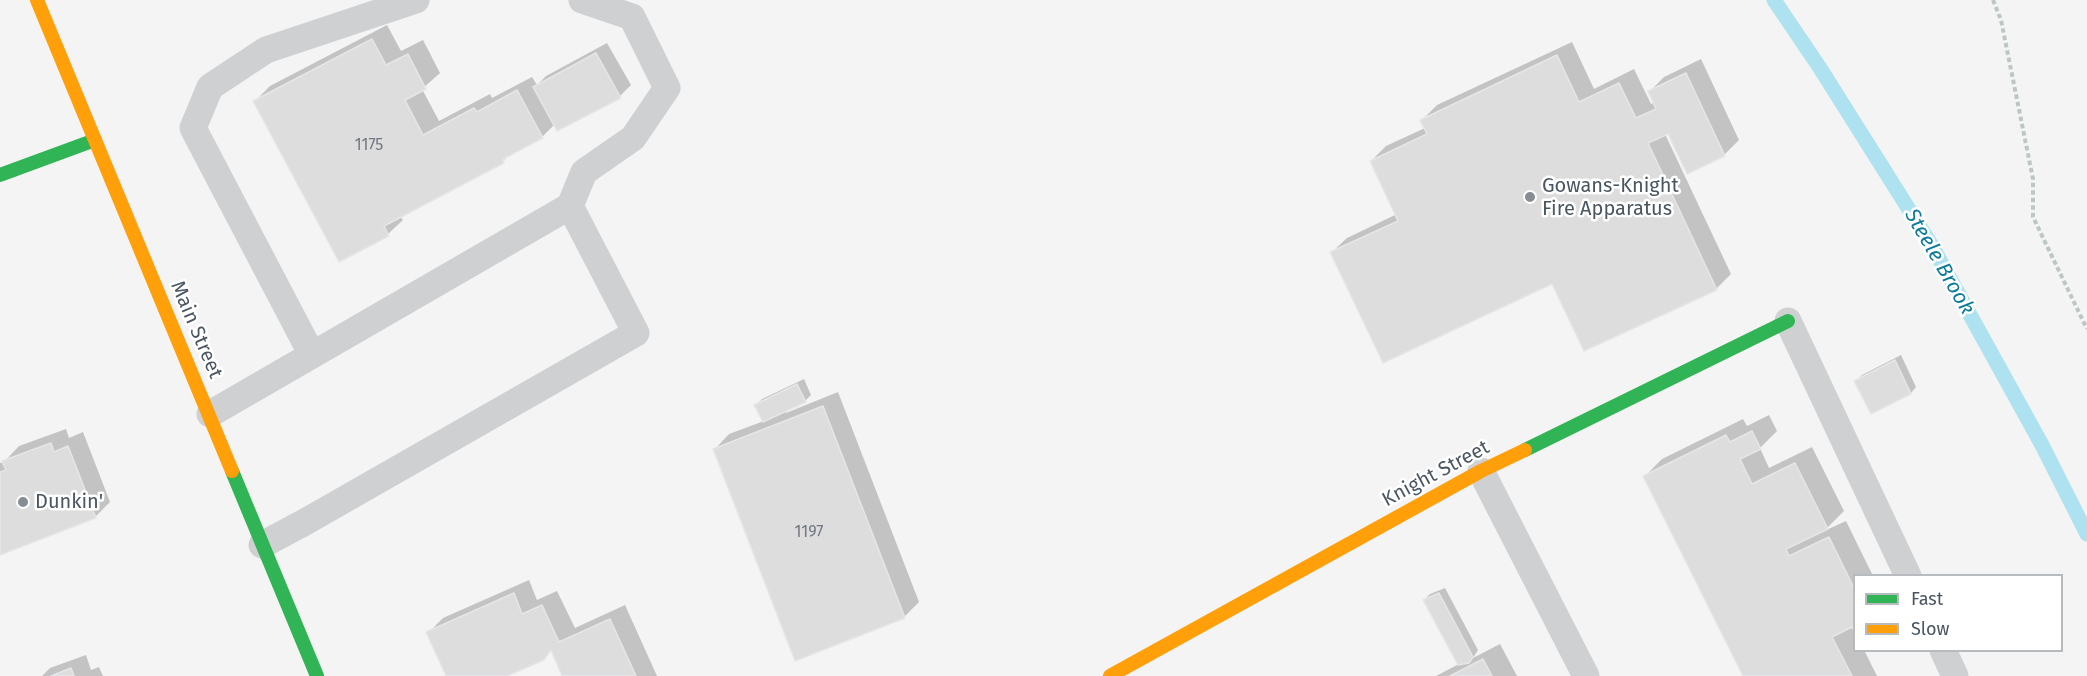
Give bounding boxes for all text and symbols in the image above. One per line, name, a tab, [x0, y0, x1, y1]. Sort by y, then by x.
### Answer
house number: 1175	[355, 136, 383, 156]
place label: Gowans-Knight Fire Apparatus	[1542, 174, 1679, 221]
marker: Gowans-Knight Fire Apparatus	[1523, 190, 1537, 204]
water label: Steele Brook	[1899, 205, 1979, 319]
street label: Main Street	[165, 278, 227, 382]
street label: Knight Street	[1378, 436, 1494, 512]
place label: Dunkin'	[35, 490, 103, 514]
marker: Dunkin'	[16, 495, 30, 509]
house number: 1197	[795, 523, 823, 543]
legend	[1853, 574, 2063, 652]
text: Fast	[1911, 588, 1943, 610]
text: Slow	[1911, 618, 1949, 640]

